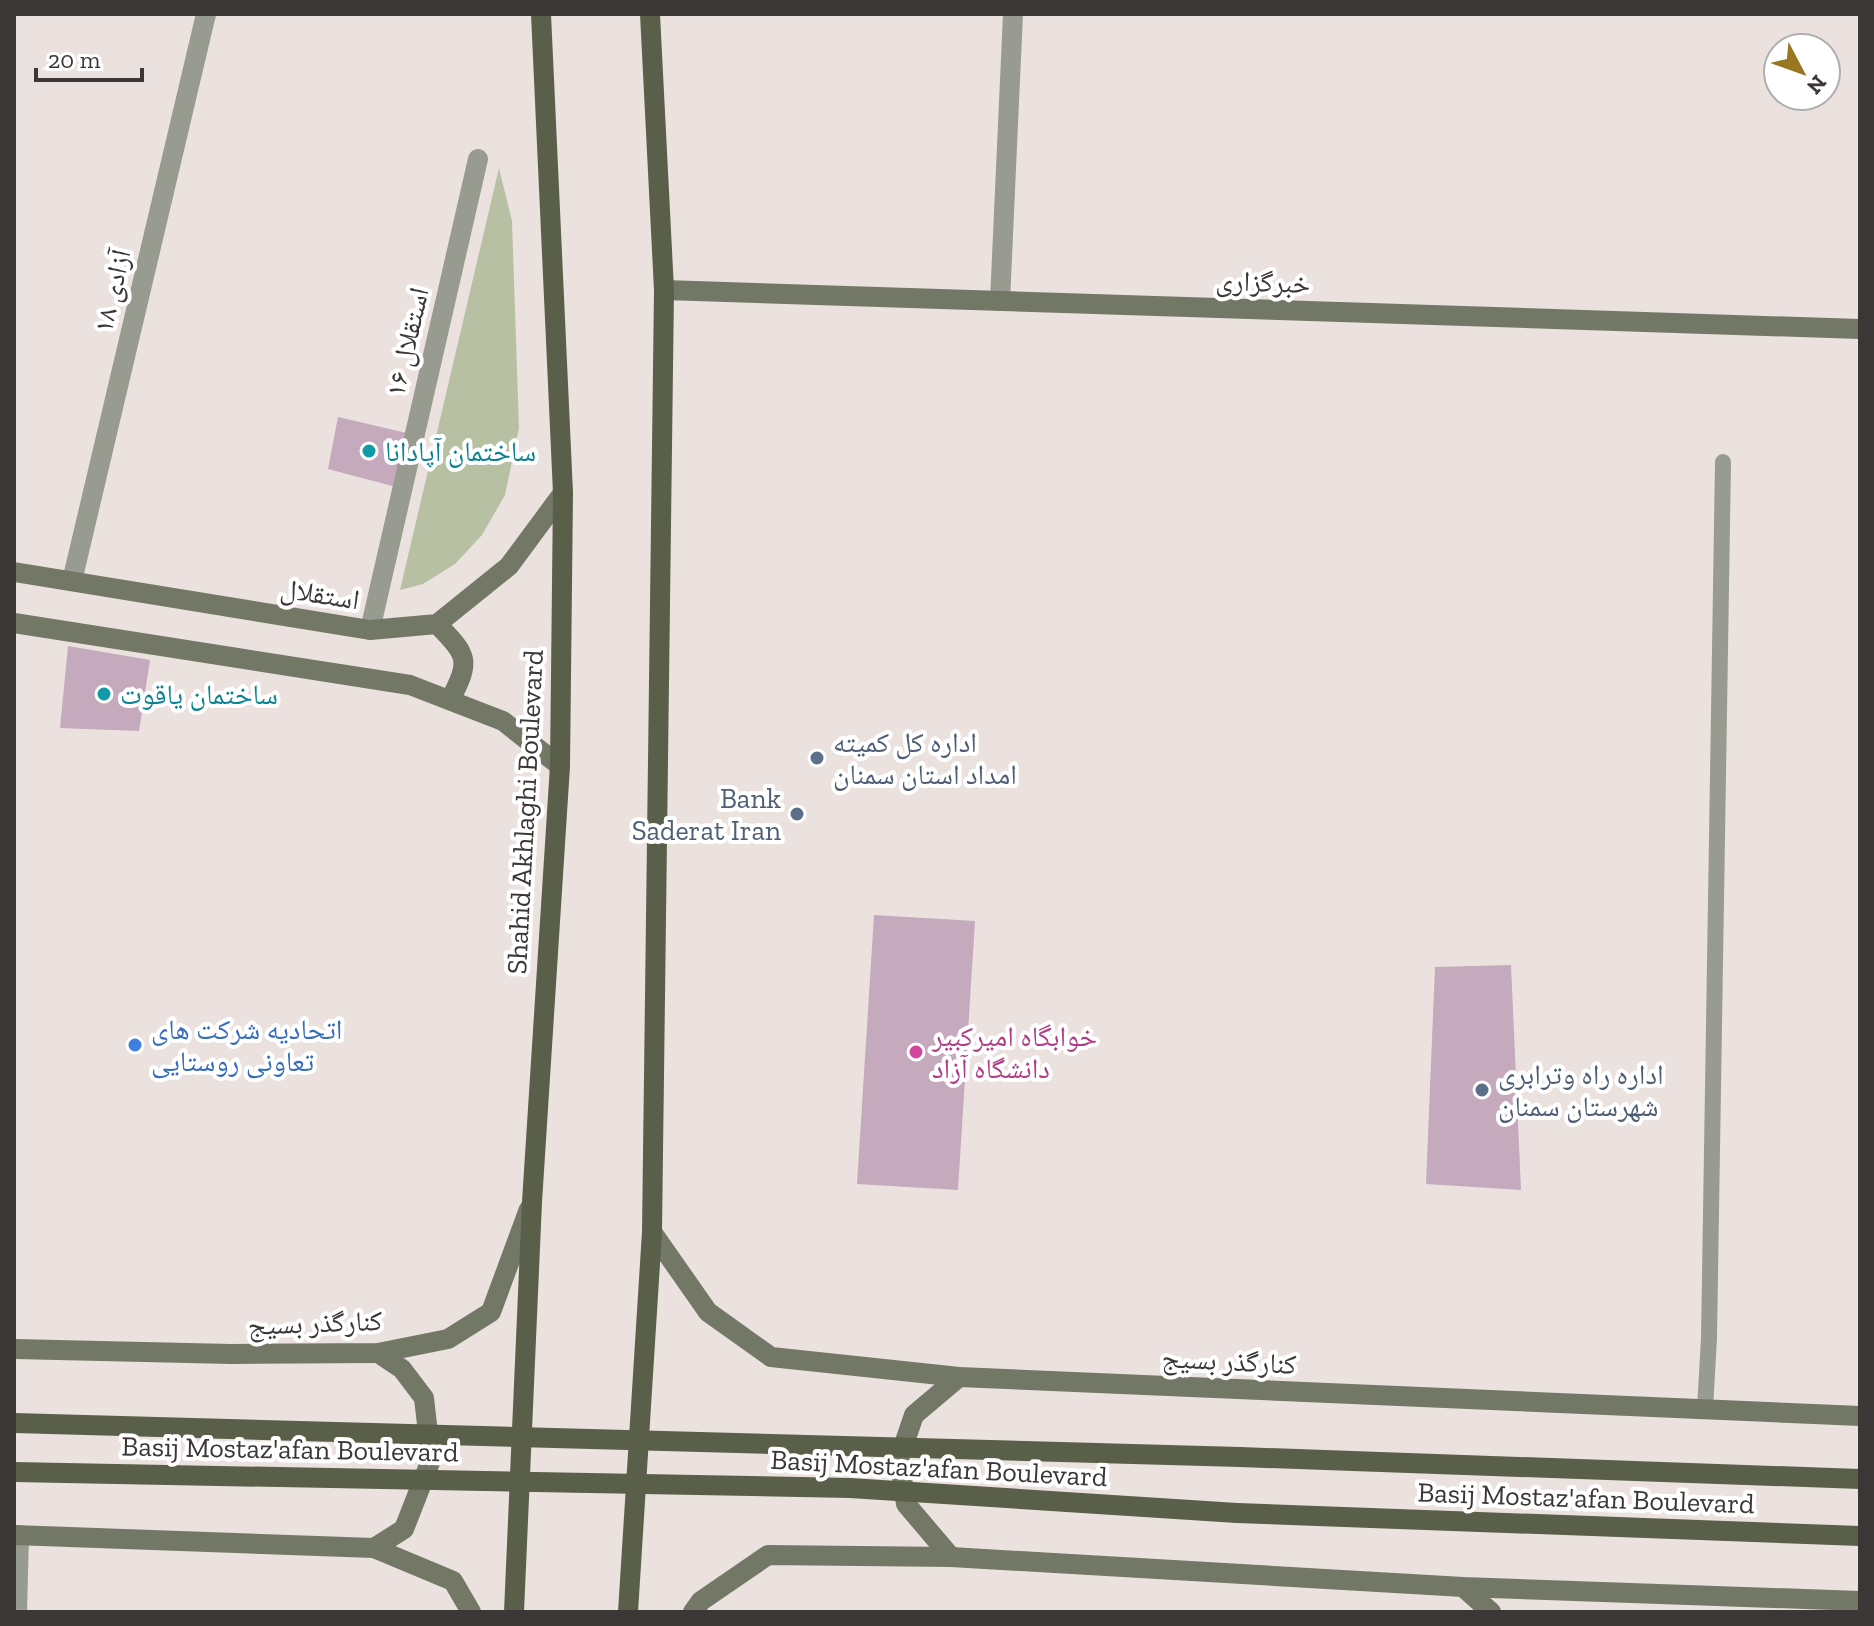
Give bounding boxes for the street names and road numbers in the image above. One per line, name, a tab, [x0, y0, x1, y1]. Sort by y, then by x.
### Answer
street label: آزادی ۱۸	[86, 245, 138, 336]
street label: خبرگزاری	[1215, 264, 1311, 300]
street label: استقلال ۱۶	[378, 284, 436, 400]
street label: استقلال	[278, 571, 362, 617]
street label: Shahid Akhlaghi Boulevard	[500, 649, 550, 975]
street label: کنارگذر بسیج	[247, 1304, 383, 1343]
street label: کنارگذر بسیج	[1161, 1341, 1298, 1382]
street label: Basij Mostaz'afan Boulevard	[121, 1430, 459, 1468]
street label: Basij Mostaz'afan Boulevard	[770, 1443, 1108, 1493]
street label: Basij Mostaz'afan Boulevard	[1417, 1476, 1755, 1520]

